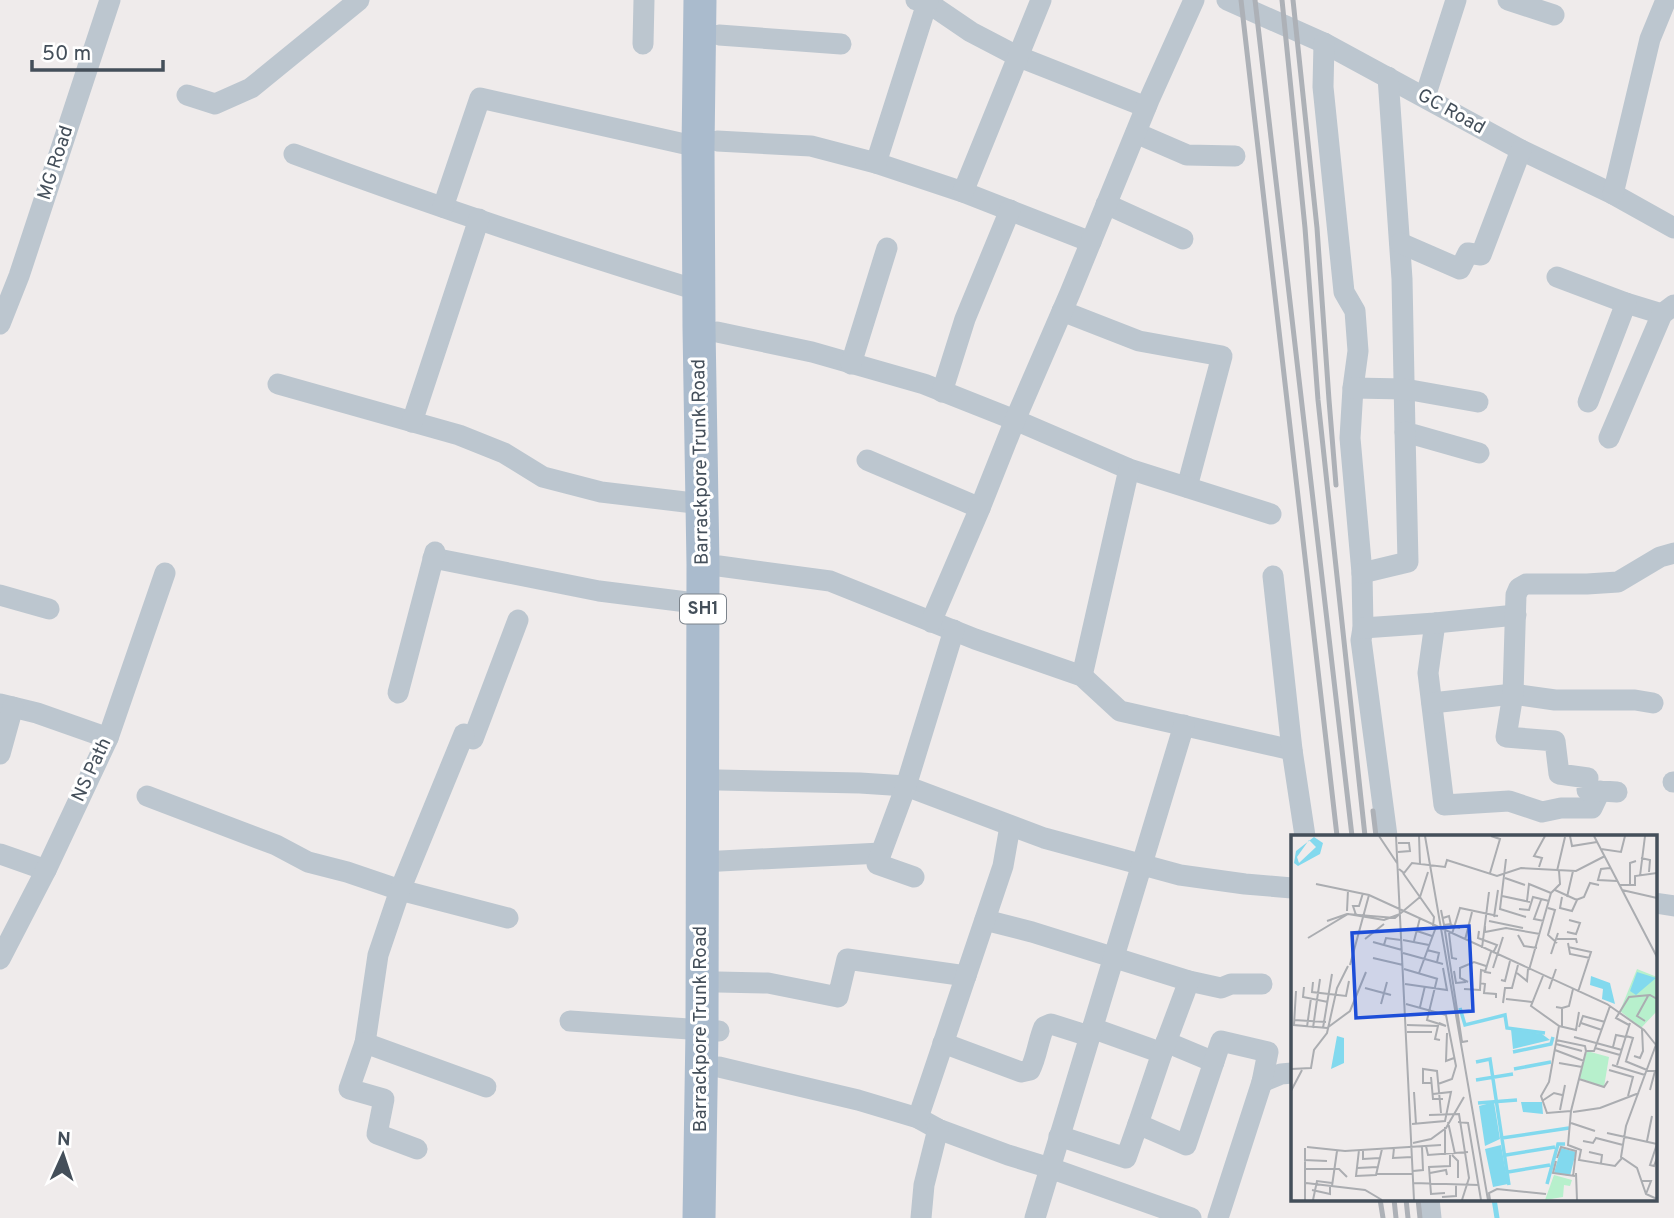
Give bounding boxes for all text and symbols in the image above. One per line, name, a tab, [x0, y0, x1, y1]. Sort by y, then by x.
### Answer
scale bar	[32, 28, 163, 72]
text: 50 m	[42, 41, 91, 68]
street label: GC Road	[1413, 84, 1489, 140]
street label: MG Road	[33, 123, 79, 203]
street label: Barrackpore Trunk Road	[687, 359, 715, 565]
road number: SH1	[680, 594, 726, 624]
street label: NS Path	[67, 734, 117, 806]
inset map	[1291, 835, 1656, 1200]
street label: Barrackpore Trunk Road	[689, 926, 713, 1132]
north arrow	[28, 1120, 98, 1190]
text: N	[56, 1128, 71, 1152]

